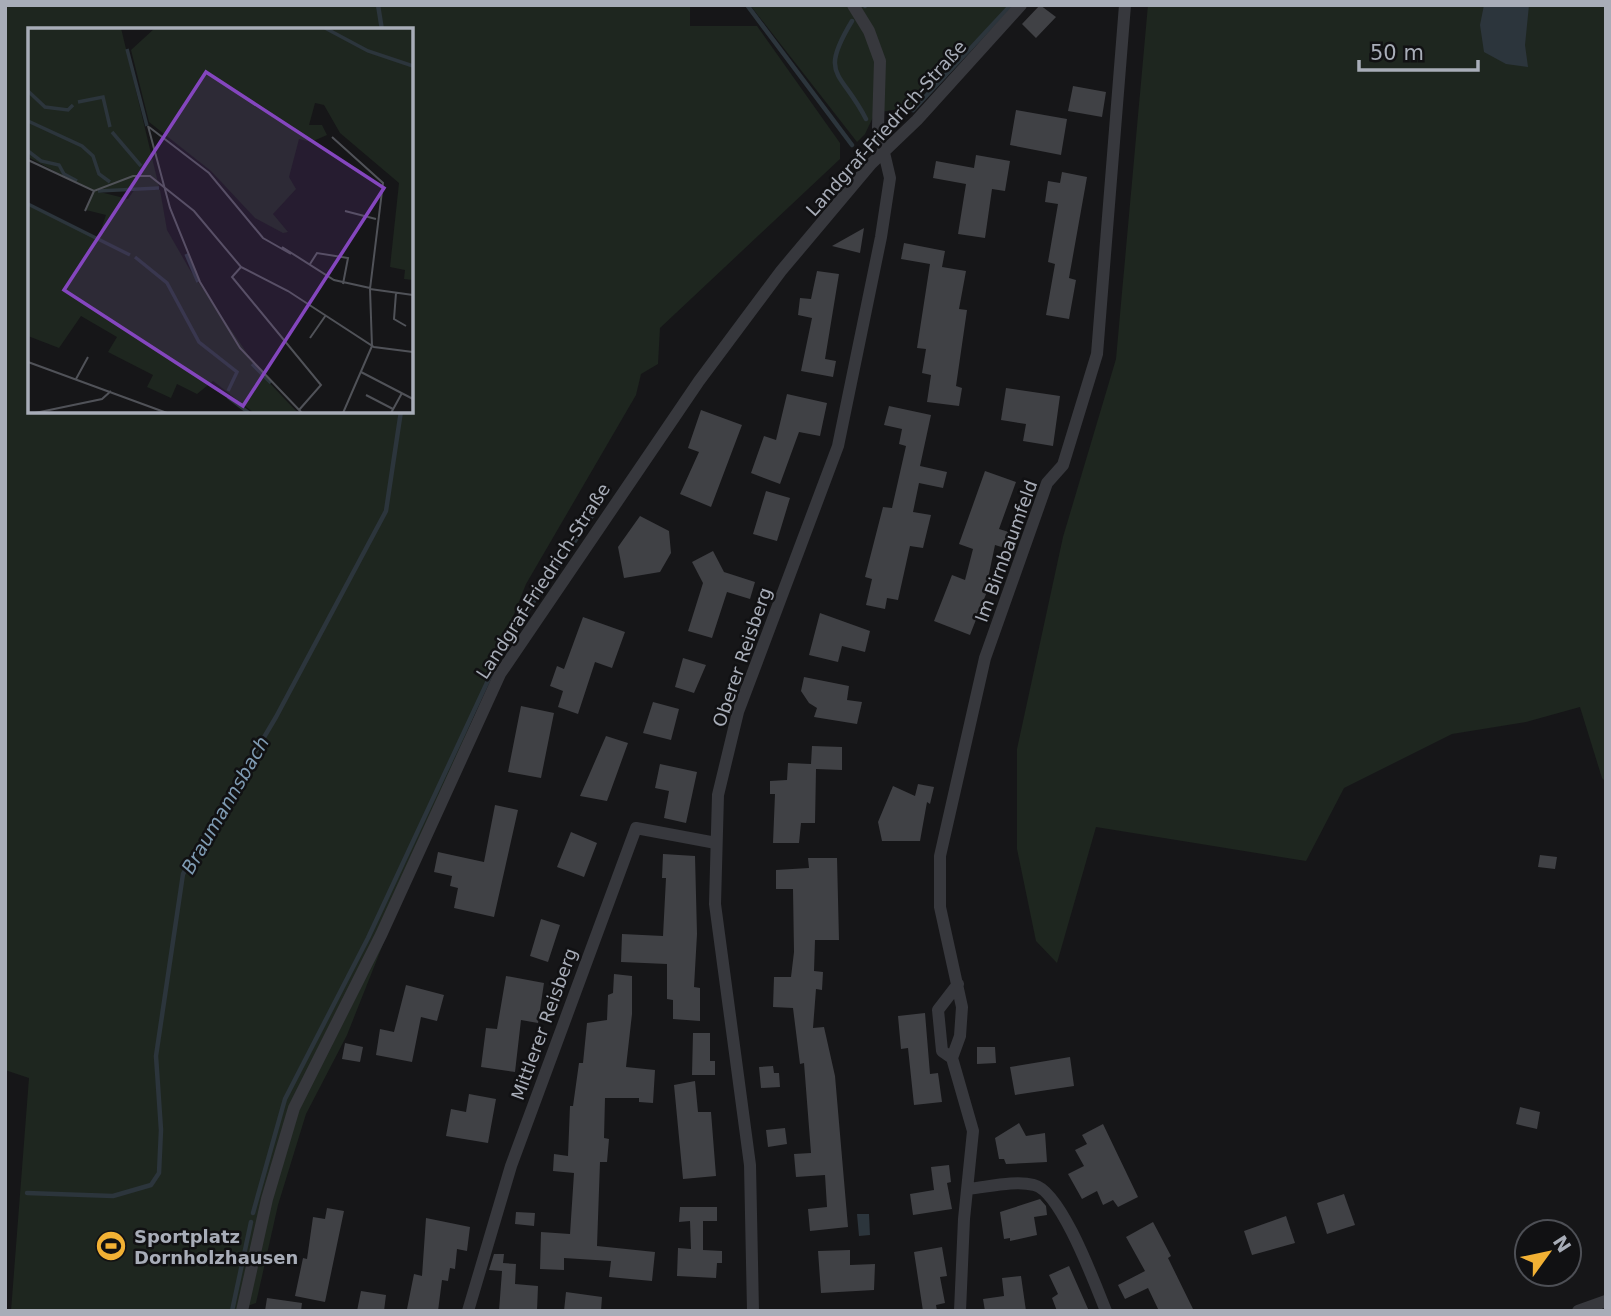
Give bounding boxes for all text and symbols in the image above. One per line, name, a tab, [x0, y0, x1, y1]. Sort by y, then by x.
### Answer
inset map	[28, 28, 413, 413]
scale bar	[1359, 28, 1478, 72]
street label: Landgraf-Friedrich-Straße	[802, 36, 970, 220]
text: 50 m	[1370, 41, 1424, 65]
street label: Im Birnbaumfeld	[971, 477, 1041, 625]
street label: Landgraf-Friedrich-Straße	[472, 479, 614, 683]
street label: Oberer Reisberg	[708, 585, 776, 729]
water label: Braumannsbach	[177, 732, 273, 878]
street label: Mittlerer Reisberg	[507, 945, 581, 1103]
north arrow	[1513, 1218, 1583, 1288]
place label: Sportplatz Dornholzhausen	[134, 1226, 298, 1268]
sports icon: Sportplatz Dornholzhausen	[94, 1229, 128, 1263]
text: N	[1549, 1231, 1576, 1256]

